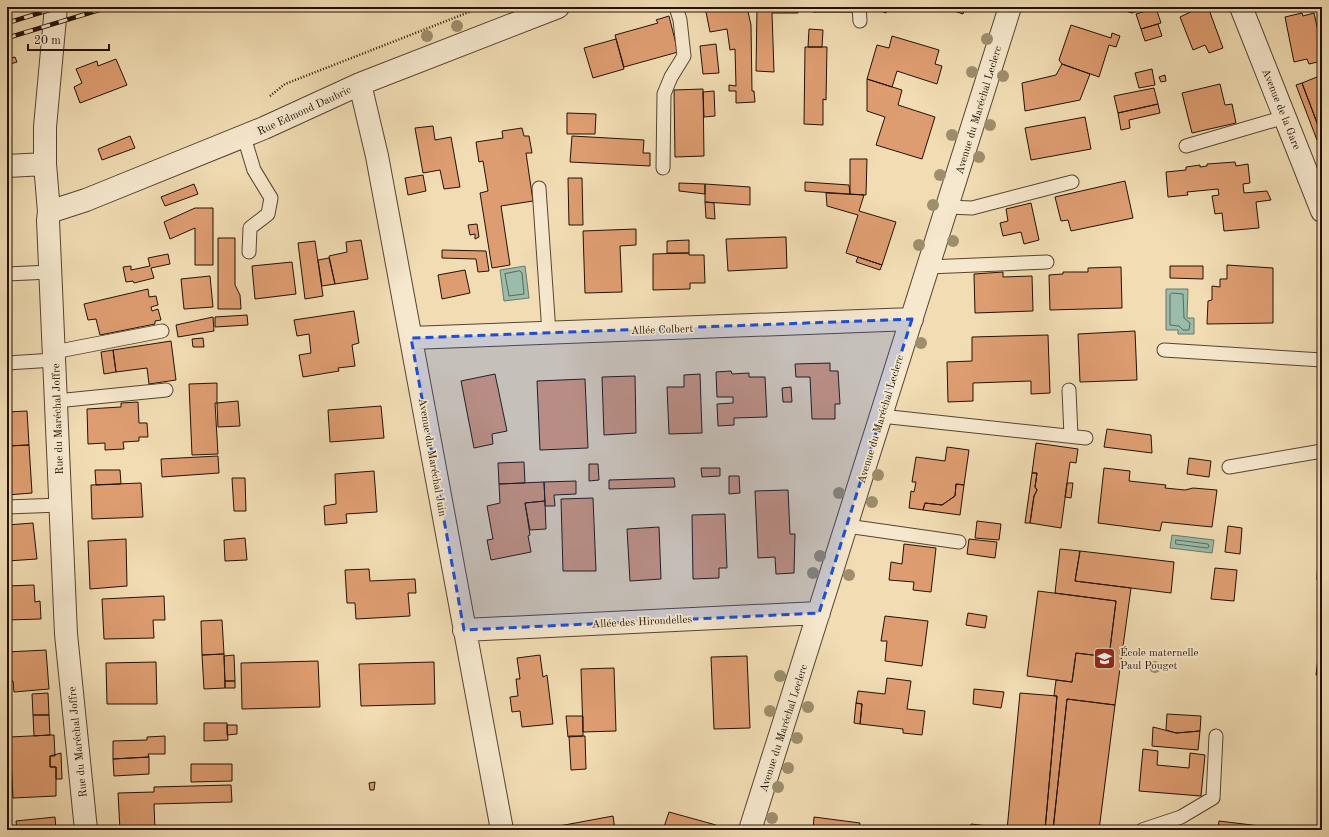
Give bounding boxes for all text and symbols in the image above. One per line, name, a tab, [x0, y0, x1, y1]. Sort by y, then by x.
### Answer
scale bar	[28, 26, 109, 52]
text: 20 m	[34, 35, 61, 47]
street label: Avenue du Maréchal Leclerc	[955, 45, 1004, 176]
street label: Avenue de la Gare	[1259, 67, 1302, 152]
street label: Rue Edmond Daubric	[256, 85, 353, 138]
street label: Allée Colbert	[631, 324, 694, 337]
street label: Avenue du Maréchal Leclerc	[857, 354, 906, 485]
street label: Rue du Maréchal Joffre	[51, 363, 66, 475]
street label: Avenue du Maréchal Juin	[416, 397, 447, 517]
street label: Allée des Hirondelles	[592, 614, 693, 631]
school or university icon: École maternelle Paul Pouget	[1091, 645, 1117, 671]
place label: École maternelle Paul Pouget	[1120, 646, 1199, 672]
street label: Avenue du Maréchal Leclerc	[759, 663, 810, 794]
street label: Rue du Maréchal Joffre	[67, 686, 90, 798]

